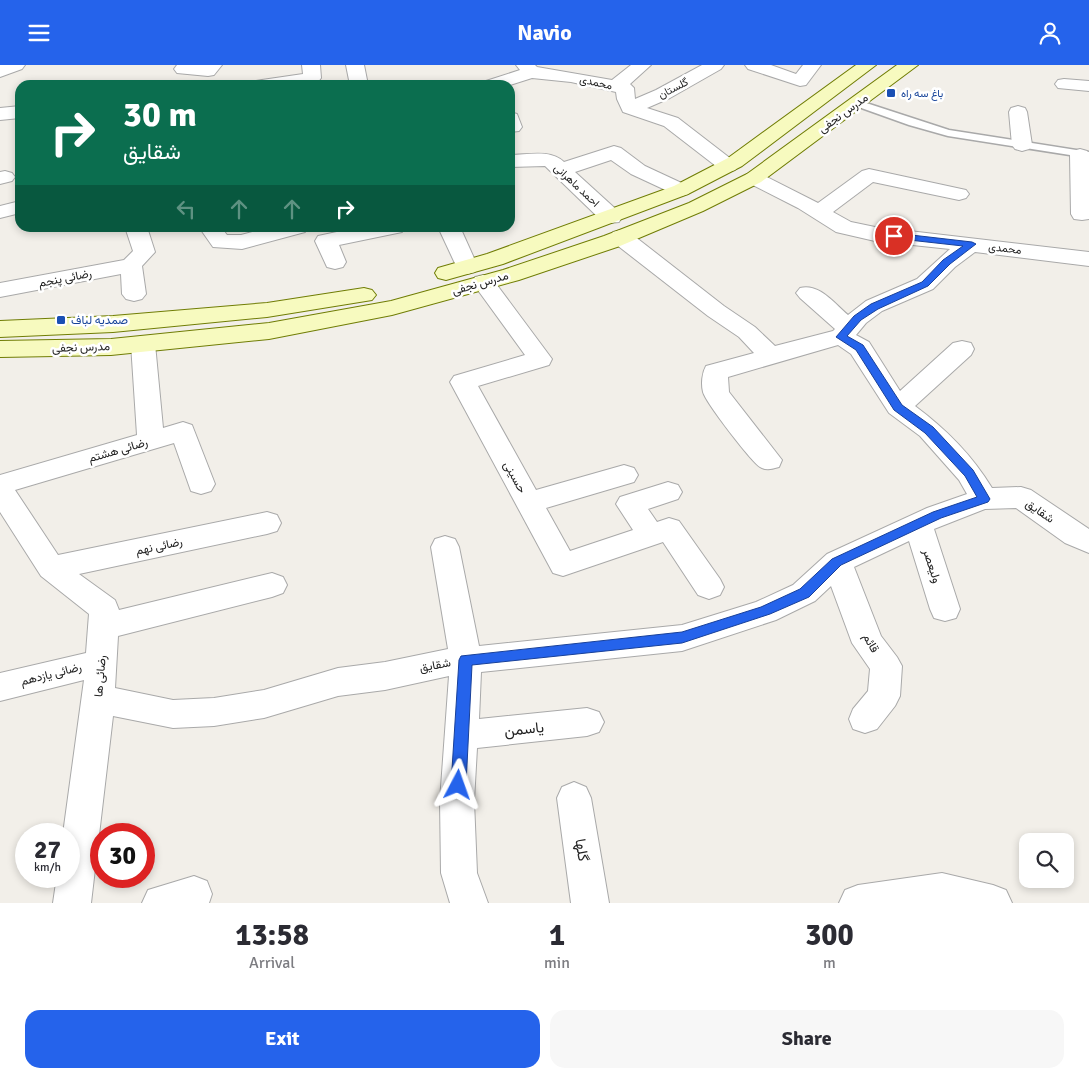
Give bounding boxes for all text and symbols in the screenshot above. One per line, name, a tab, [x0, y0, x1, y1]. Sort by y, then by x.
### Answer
icon: menu	[25, 19, 53, 47]
text: Navio	[517, 19, 572, 46]
icon: person	[1036, 19, 1064, 47]
street label: محمدی	[578, 73, 614, 92]
street label: گلستان	[656, 75, 691, 102]
marker: باغ سه راه	[885, 87, 897, 99]
place label: باغ سه راه	[901, 87, 943, 101]
street label: مدرس نجفی	[815, 90, 871, 137]
text: 30 m	[123, 93, 197, 136]
icon: right	[40, 100, 105, 165]
text: شقایق	[123, 138, 181, 165]
street label: احمد ماهرانی	[551, 161, 602, 210]
icon: left	[172, 195, 200, 223]
icon: ahead	[225, 195, 253, 223]
icon: ahead	[278, 195, 306, 223]
icon: right	[331, 195, 359, 223]
pin	[873, 215, 915, 257]
icon: arrive	[880, 222, 908, 250]
street label: محمدی	[988, 240, 1022, 257]
street label: رضائی پنجم	[37, 266, 93, 291]
street label: مدرس نجفی	[450, 268, 510, 299]
place label: صمدیه لباف	[71, 313, 128, 328]
marker: صمدیه لباف	[55, 314, 67, 326]
street label: مدرس نجفی	[52, 339, 110, 356]
street label: رضائی هشتم	[87, 435, 149, 466]
street label: حسینی	[500, 459, 529, 496]
street label: شقایق	[1022, 496, 1057, 527]
street label: رضائی نهم	[134, 534, 184, 559]
street label: ولیعصر	[919, 546, 944, 585]
street label: قائم	[859, 631, 882, 656]
street label: رضائی ها	[91, 655, 110, 698]
street label: شقایق	[418, 655, 452, 676]
street label: رضائی یازدهم	[19, 660, 83, 689]
street label: یاسمن	[503, 718, 545, 741]
position arrow	[431, 758, 483, 810]
speed limit sign: 30	[90, 823, 155, 888]
map controls	[1019, 833, 1074, 888]
button: search	[1019, 833, 1074, 888]
text: 27	[34, 834, 61, 865]
street label: گلها	[571, 837, 593, 863]
text: km/h	[34, 860, 61, 875]
text: 13:58	[235, 917, 309, 954]
text: 1	[549, 917, 565, 954]
text: 300	[805, 917, 854, 954]
text: Arrival	[249, 953, 295, 973]
text: min	[544, 953, 570, 973]
text: m	[823, 953, 836, 973]
button: Exit	[25, 1010, 540, 1068]
button: Share	[550, 1010, 1064, 1068]

